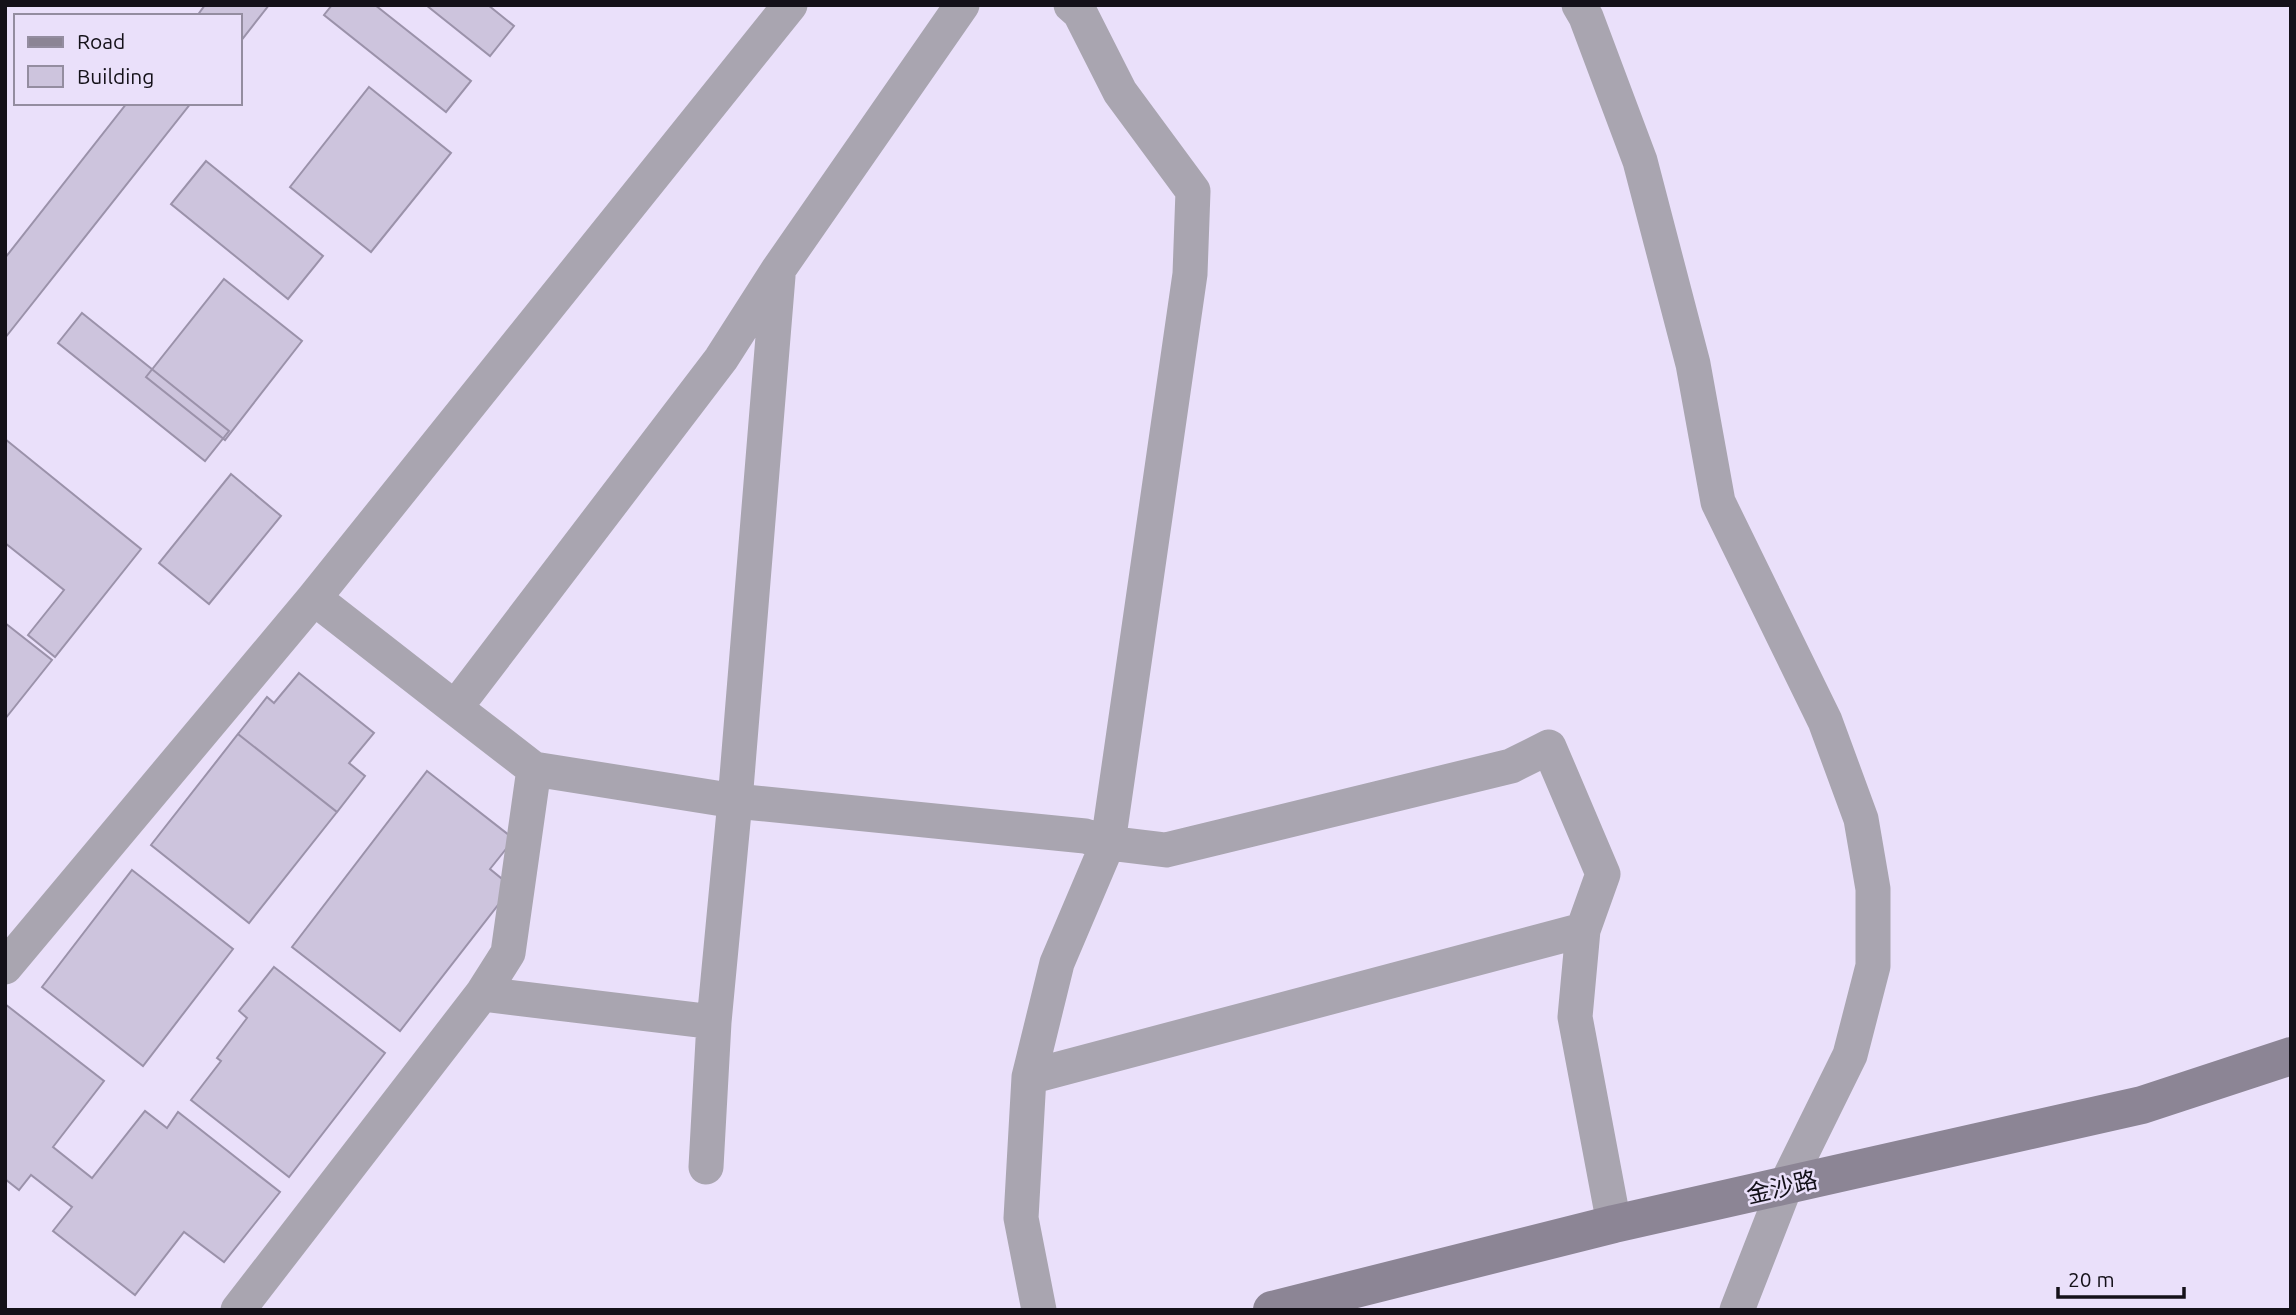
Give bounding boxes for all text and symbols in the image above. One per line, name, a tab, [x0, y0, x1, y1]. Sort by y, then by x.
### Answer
legend	[14, 14, 242, 105]
text: Road	[77, 29, 125, 53]
text: Building	[77, 64, 154, 88]
street label: 金沙路	[1744, 1166, 1820, 1208]
scale bar	[2058, 1256, 2184, 1300]
text: 20 m	[2068, 1267, 2115, 1291]

